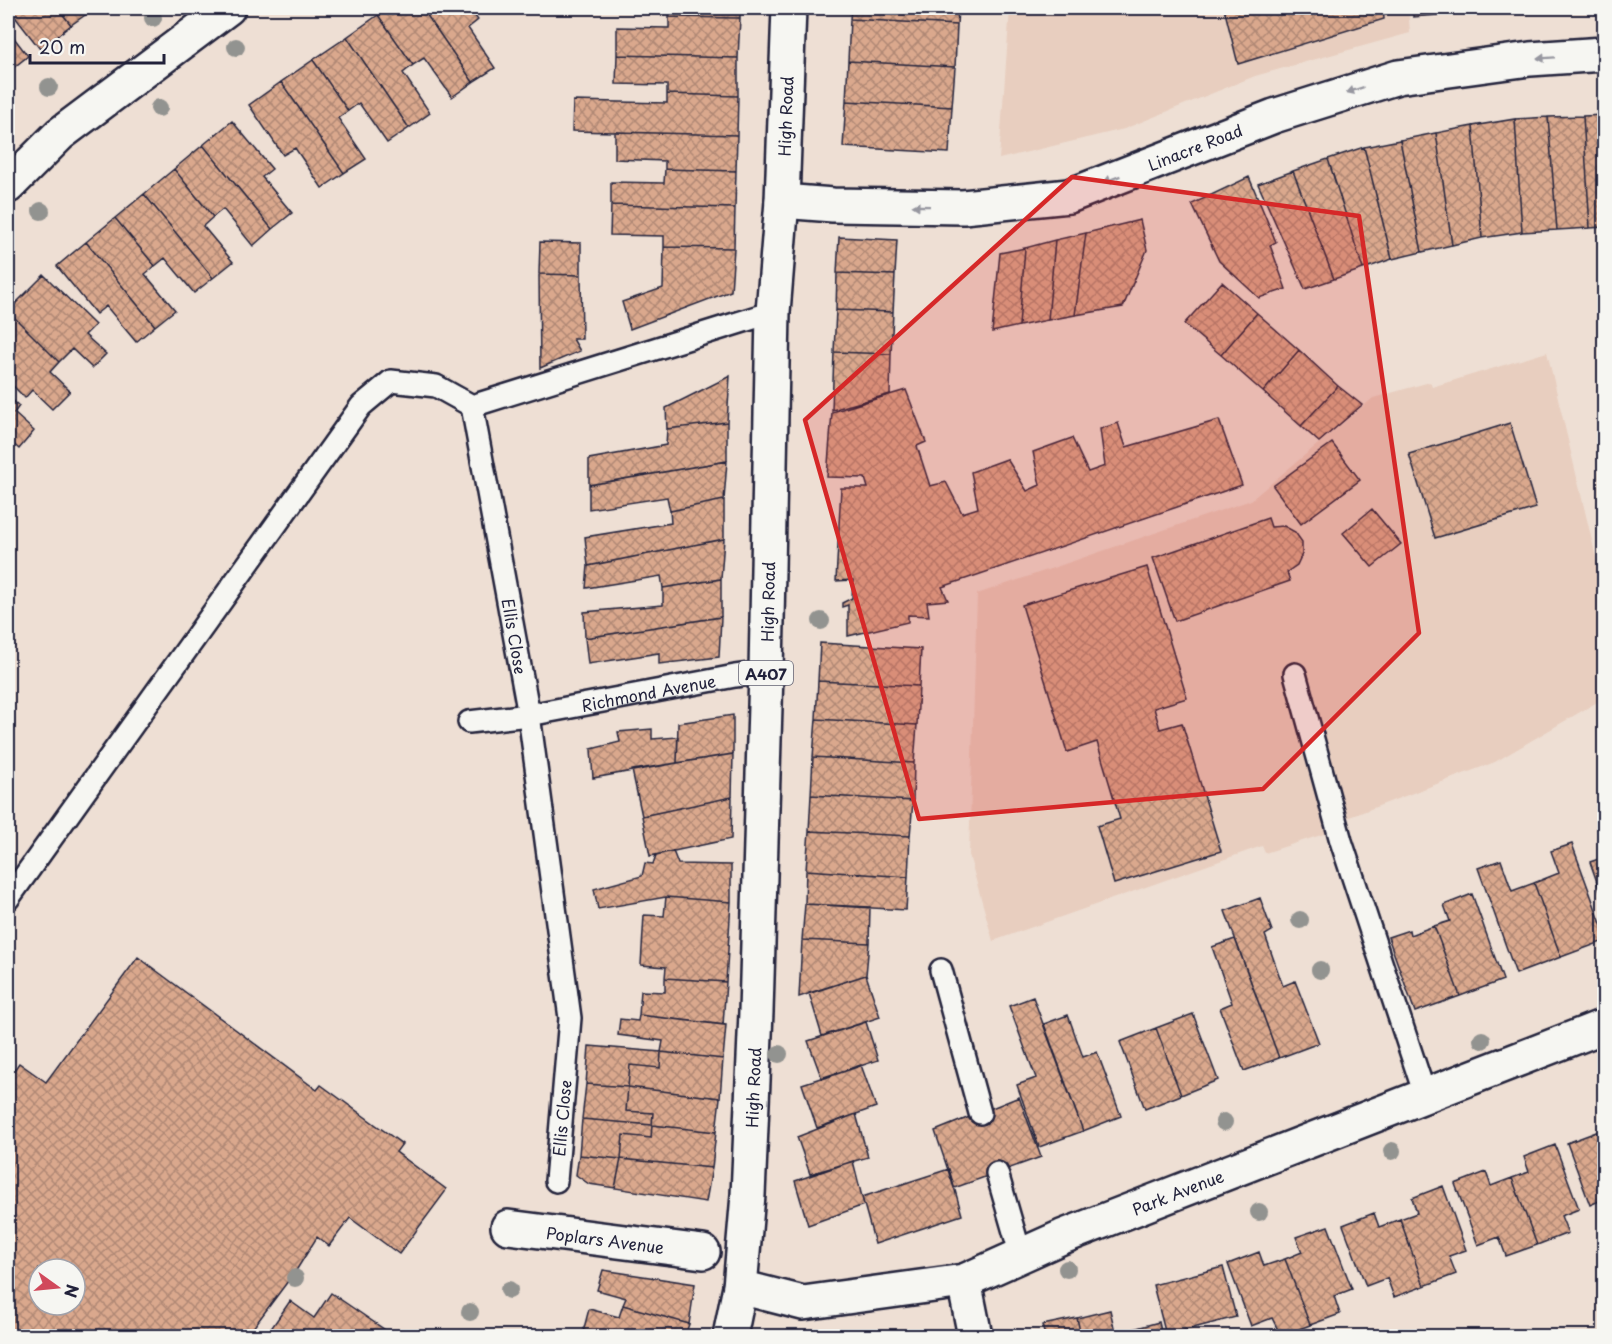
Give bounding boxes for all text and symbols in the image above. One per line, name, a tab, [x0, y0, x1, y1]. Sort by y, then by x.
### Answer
scale bar	[30, 27, 164, 65]
text: 20 m	[39, 33, 85, 60]
one-way arrow	[1537, 53, 1556, 62]
street label: High Road	[772, 76, 799, 157]
one-way arrow	[1346, 86, 1364, 96]
street label: Linacre Road	[1144, 118, 1246, 176]
one-way arrow	[1103, 174, 1121, 184]
one-way arrow	[912, 201, 931, 211]
street label: High Road	[755, 561, 780, 642]
street label: Ellis Close	[497, 596, 533, 676]
road number: A407	[739, 661, 793, 685]
street label: Richmond Avenue	[579, 668, 718, 717]
street label: High Road	[739, 1047, 766, 1128]
street label: Ellis Close	[546, 1079, 577, 1157]
street label: Park Avenue	[1128, 1163, 1227, 1221]
street label: Poplars Avenue	[545, 1220, 666, 1259]
north arrow	[27, 1257, 87, 1317]
text: N	[59, 1282, 86, 1300]

